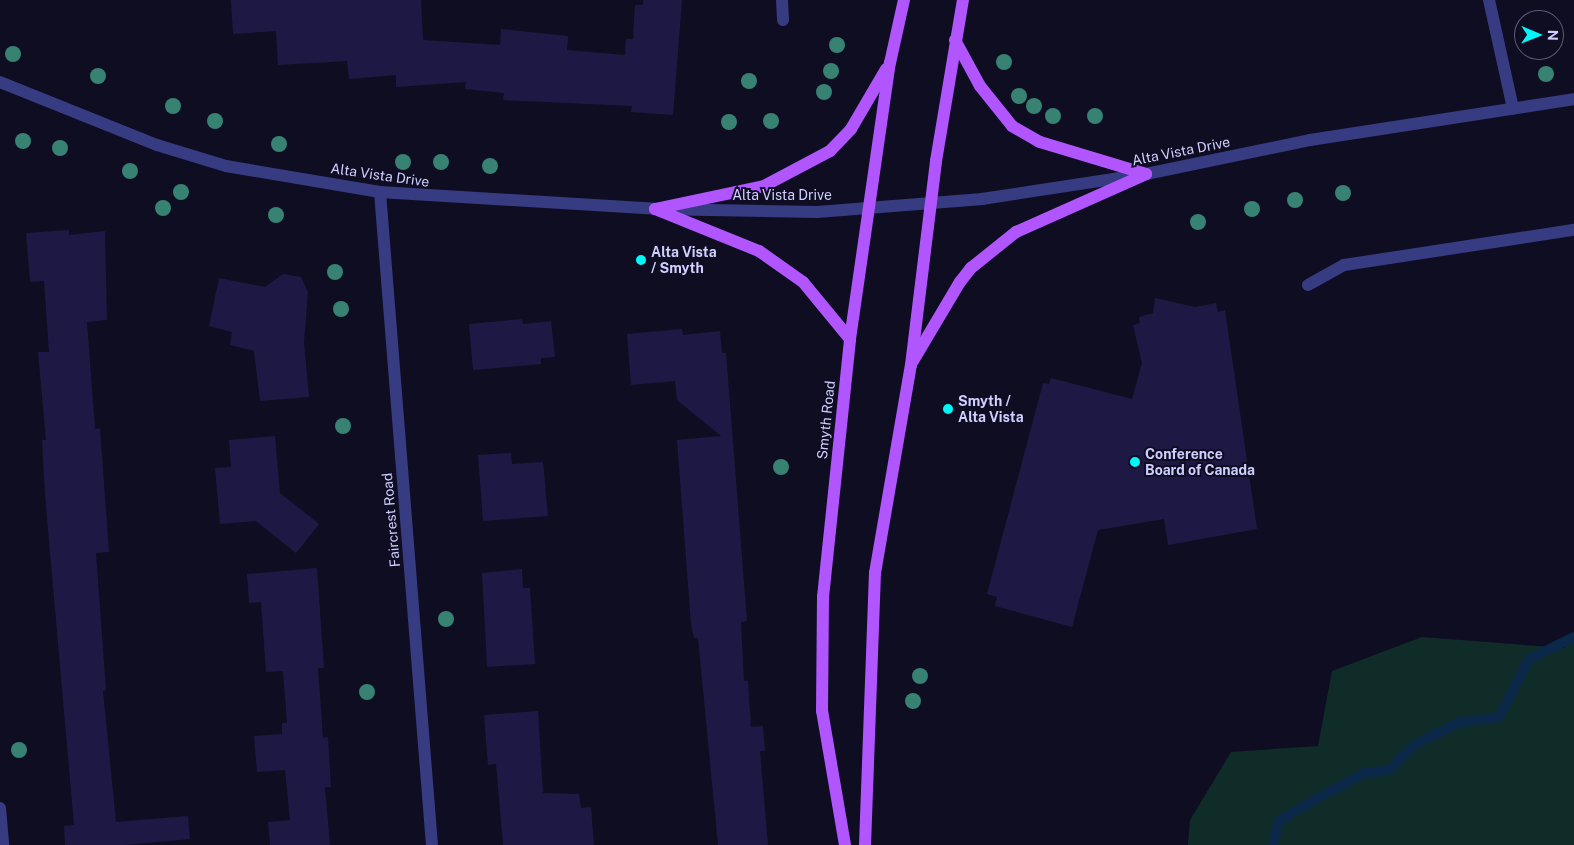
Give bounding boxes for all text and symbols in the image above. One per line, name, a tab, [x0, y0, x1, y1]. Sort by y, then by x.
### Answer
north arrow	[1514, 10, 1564, 60]
text: N	[1545, 30, 1561, 41]
street label: Alta Vista Drive	[1130, 133, 1232, 169]
street label: Alta Vista Drive	[329, 160, 431, 190]
street label: Alta Vista Drive	[732, 187, 832, 203]
place label: Alta Vista / Smyth	[651, 244, 717, 276]
marker: Alta Vista / Smyth	[635, 254, 647, 266]
street label: Smyth Road	[814, 380, 838, 460]
place label: Smyth / Alta Vista	[958, 393, 1024, 426]
marker: Smyth / Alta Vista	[942, 403, 954, 415]
place label: Conference Board of Canada	[1145, 446, 1255, 478]
marker: Conference Board of Canada	[1129, 456, 1141, 468]
street label: Faircrest Road	[379, 472, 403, 568]

